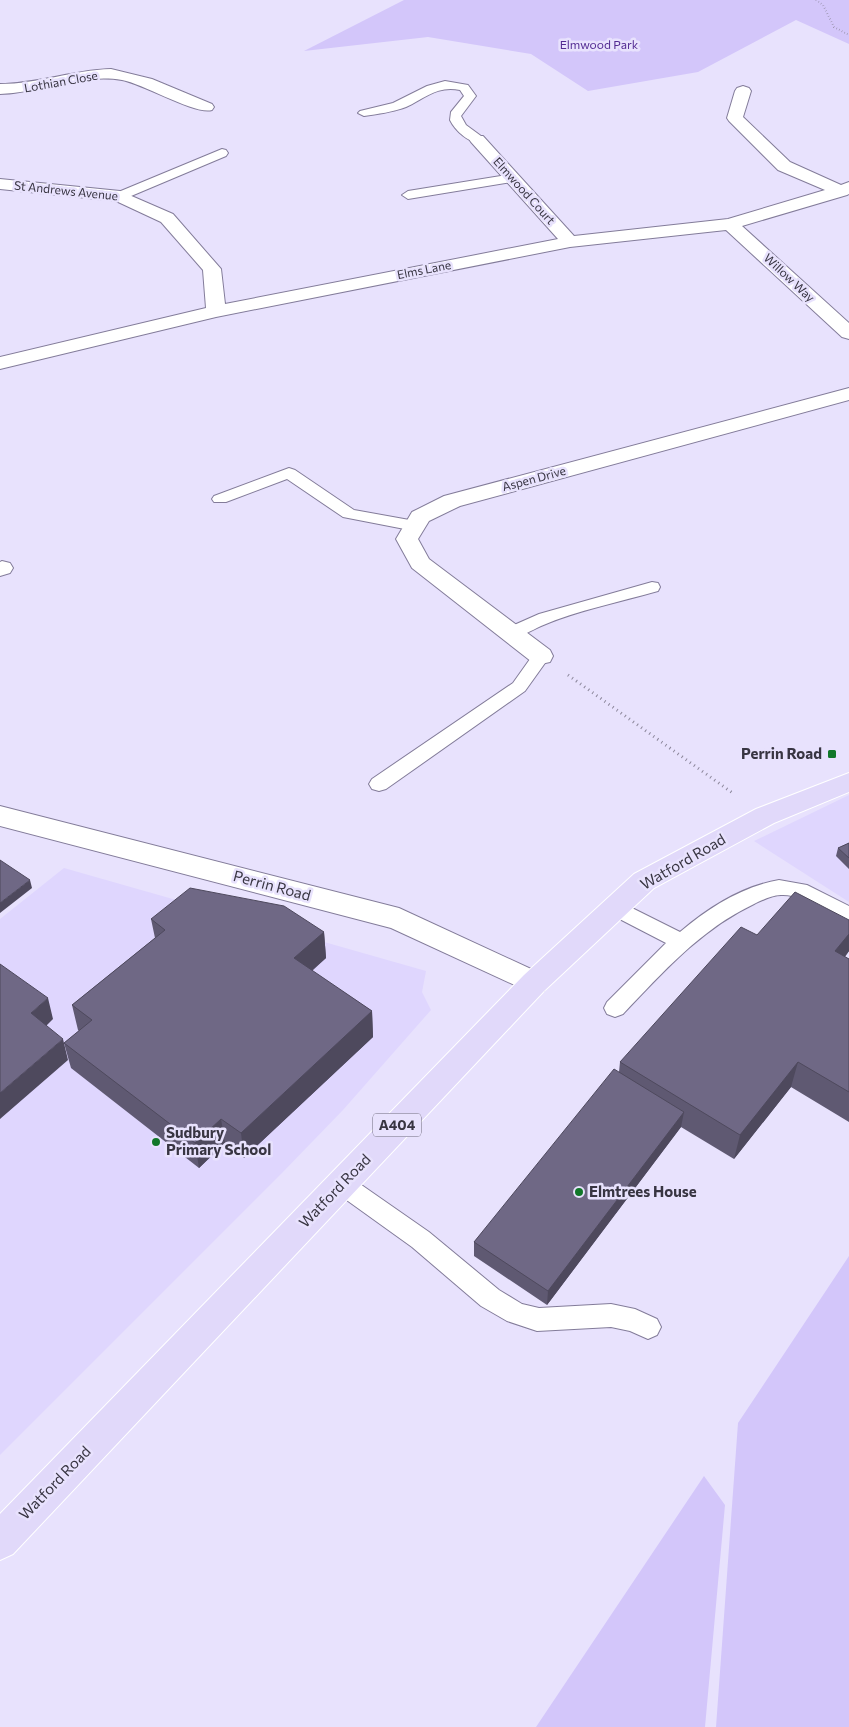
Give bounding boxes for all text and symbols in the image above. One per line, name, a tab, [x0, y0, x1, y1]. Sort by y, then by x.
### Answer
park label: Elmwood Park	[560, 37, 639, 51]
street label: Lothian Close	[23, 68, 99, 94]
street label: Elmwood Court	[491, 154, 559, 227]
street label: St Andrews Avenue	[13, 178, 119, 202]
street label: Willow Way	[761, 250, 818, 304]
street label: Elms Lane	[396, 257, 452, 281]
street label: Aspen Drive	[500, 463, 567, 493]
place label: Perrin Road	[741, 744, 822, 762]
marker: Perrin Road	[826, 748, 838, 760]
street label: Watford Road	[637, 830, 728, 893]
street label: Perrin Road	[232, 866, 313, 904]
road number: A404	[373, 1114, 421, 1136]
place label: Sudbury Primary School	[166, 1123, 271, 1158]
marker: Sudbury Primary School	[150, 1136, 162, 1148]
street label: Watford Road	[295, 1150, 374, 1231]
place label: Elmtrees House	[589, 1182, 697, 1200]
marker: Elmtrees House	[573, 1186, 585, 1198]
street label: Watford Road	[15, 1442, 94, 1523]

